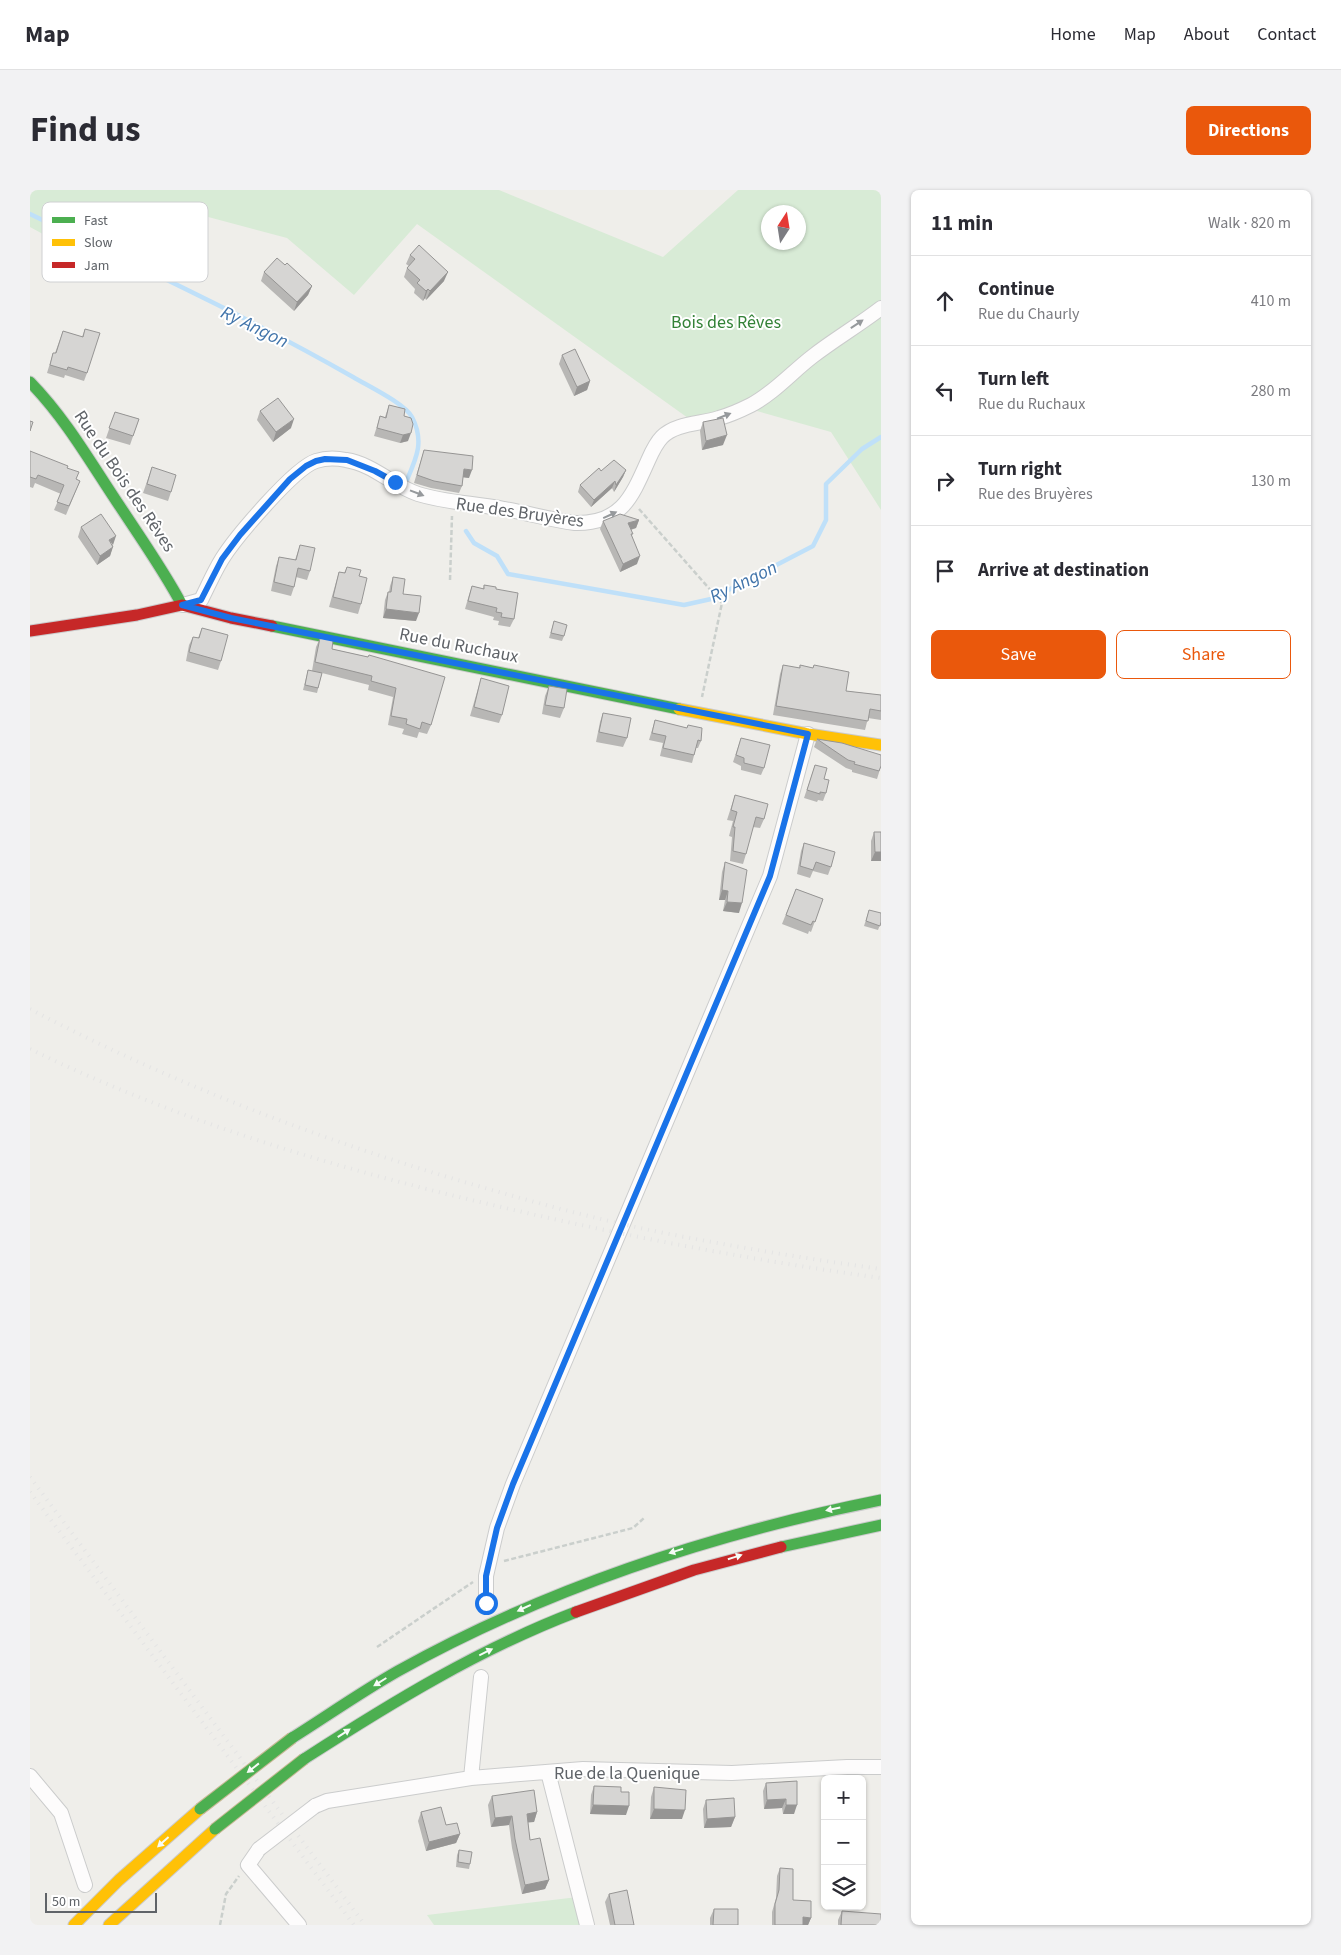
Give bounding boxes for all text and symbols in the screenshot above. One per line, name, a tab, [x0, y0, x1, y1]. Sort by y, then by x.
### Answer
text: Map	[25, 17, 70, 52]
text: Home	[1050, 22, 1096, 47]
text: Map	[1124, 22, 1156, 47]
text: About	[1184, 22, 1229, 47]
text: Contact	[1257, 22, 1316, 47]
text: Find us	[30, 105, 140, 155]
button: Directions	[1186, 106, 1311, 155]
legend	[42, 202, 208, 282]
north arrow	[761, 205, 806, 250]
text: 11 min	[931, 208, 993, 238]
text: Fast	[84, 211, 108, 231]
text: Walk · 820 m	[1208, 212, 1291, 234]
text: Slow	[84, 233, 113, 253]
text: Jam	[84, 256, 109, 276]
text: Continue	[978, 276, 1055, 303]
icon: ahead	[931, 287, 959, 315]
text: 410 m	[1251, 290, 1291, 312]
water label: Ry Angon	[216, 299, 293, 355]
text: Rue du Chaurly	[978, 303, 1079, 325]
park label: Bois des Rêves	[671, 310, 781, 335]
one-way arrow	[850, 319, 864, 329]
text: Turn left	[978, 366, 1049, 393]
icon: left	[931, 377, 959, 405]
text: 280 m	[1251, 380, 1291, 402]
text: Rue du Ruchaux	[978, 393, 1085, 415]
street label: Rue du Bois des Rêves	[68, 406, 181, 557]
one-way arrow	[717, 412, 732, 420]
text: Turn right	[978, 456, 1062, 483]
icon: right	[931, 467, 959, 495]
text: 130 m	[1251, 470, 1291, 492]
route end	[384, 471, 407, 494]
text: Rue des Bruyères	[978, 483, 1093, 505]
one-way arrow	[410, 489, 425, 497]
street label: Rue des Bruyères	[454, 491, 586, 534]
one-way arrow	[603, 511, 617, 519]
water label: Ry Angon	[705, 554, 782, 610]
icon: arrive	[931, 557, 959, 585]
text: Arrive at destination	[978, 557, 1149, 584]
street label: Rue du Ruchaux	[397, 622, 521, 669]
button: Save	[931, 630, 1106, 679]
button: Share	[1116, 630, 1291, 679]
one-way arrow	[826, 1505, 841, 1513]
one-way arrow	[669, 1548, 684, 1555]
one-way arrow	[728, 1553, 743, 1561]
route start	[475, 1592, 498, 1615]
one-way arrow	[517, 1604, 531, 1612]
one-way arrow	[478, 1648, 493, 1657]
one-way arrow	[373, 1677, 386, 1687]
one-way arrow	[338, 1728, 351, 1737]
street label: Rue de la Quenique	[554, 1761, 700, 1786]
one-way arrow	[247, 1762, 260, 1773]
map controls	[821, 1775, 866, 1910]
button: +	[821, 1775, 866, 1820]
button: −	[821, 1820, 866, 1865]
one-way arrow	[157, 1836, 170, 1847]
button: layers	[821, 1865, 866, 1910]
scale bar	[45, 1890, 158, 1913]
text: 50 m	[52, 1892, 80, 1912]

